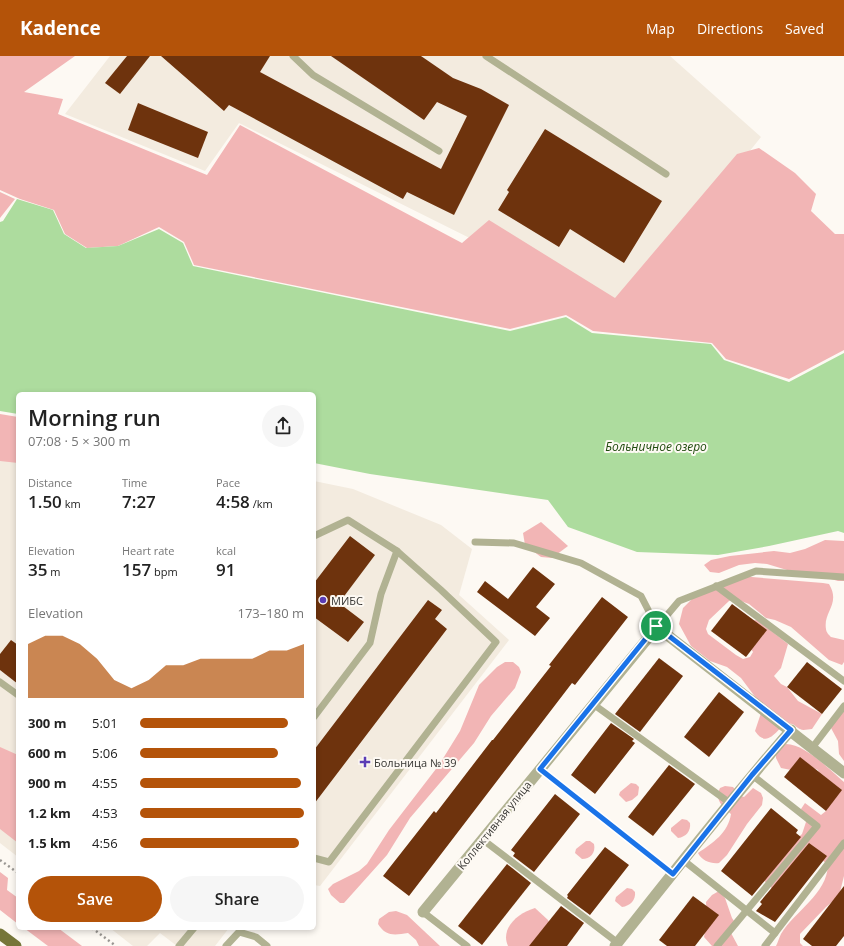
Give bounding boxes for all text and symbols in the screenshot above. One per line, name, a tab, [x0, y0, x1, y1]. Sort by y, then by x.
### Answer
text: Kadence	[20, 15, 101, 41]
text: Map	[646, 19, 675, 38]
text: Directions	[697, 19, 763, 38]
text: Saved	[785, 19, 824, 38]
text: Morning run	[28, 402, 161, 432]
button: share	[262, 405, 304, 447]
text: 07:08 · 5 × 300 m	[28, 432, 131, 450]
water label: Больничное озеро	[605, 438, 707, 455]
text: Distance	[28, 475, 72, 490]
text: Time	[122, 475, 147, 490]
text: Pace	[216, 475, 240, 490]
text: 1.50	[28, 490, 62, 513]
text: 7:27	[122, 490, 156, 513]
text: 4:58	[216, 490, 250, 513]
text: km	[62, 496, 81, 511]
text: /km	[250, 496, 273, 511]
text: Elevation	[28, 543, 75, 558]
text: Heart rate	[122, 543, 174, 558]
text: kcal	[216, 543, 236, 558]
text: 35	[28, 558, 47, 581]
text: 157	[122, 558, 151, 581]
text: 91	[216, 558, 235, 581]
text: m	[47, 564, 61, 579]
text: bpm	[151, 564, 178, 579]
place label: МИБС	[331, 593, 363, 608]
marker: МИБС	[318, 595, 328, 605]
text: Elevation	[28, 604, 83, 622]
text: 173–180 m	[237, 604, 304, 622]
pin	[639, 609, 673, 643]
icon: arrive	[645, 615, 667, 637]
text: 300 m	[28, 714, 66, 732]
text: 5:01	[92, 714, 118, 732]
text: 600 m	[28, 744, 66, 762]
text: 5:06	[92, 744, 118, 762]
place label: Больница № 39	[374, 755, 457, 770]
marker: Больница № 39	[359, 756, 371, 768]
text: 900 m	[28, 774, 66, 792]
text: 4:55	[92, 774, 118, 792]
street label: Коллективная улица	[454, 778, 534, 872]
text: 1.2 km	[28, 804, 71, 822]
text: 4:53	[92, 804, 118, 822]
text: 1.5 km	[28, 834, 71, 852]
text: 4:56	[92, 834, 118, 852]
button: Save	[28, 876, 162, 922]
button: Share	[170, 876, 304, 922]

